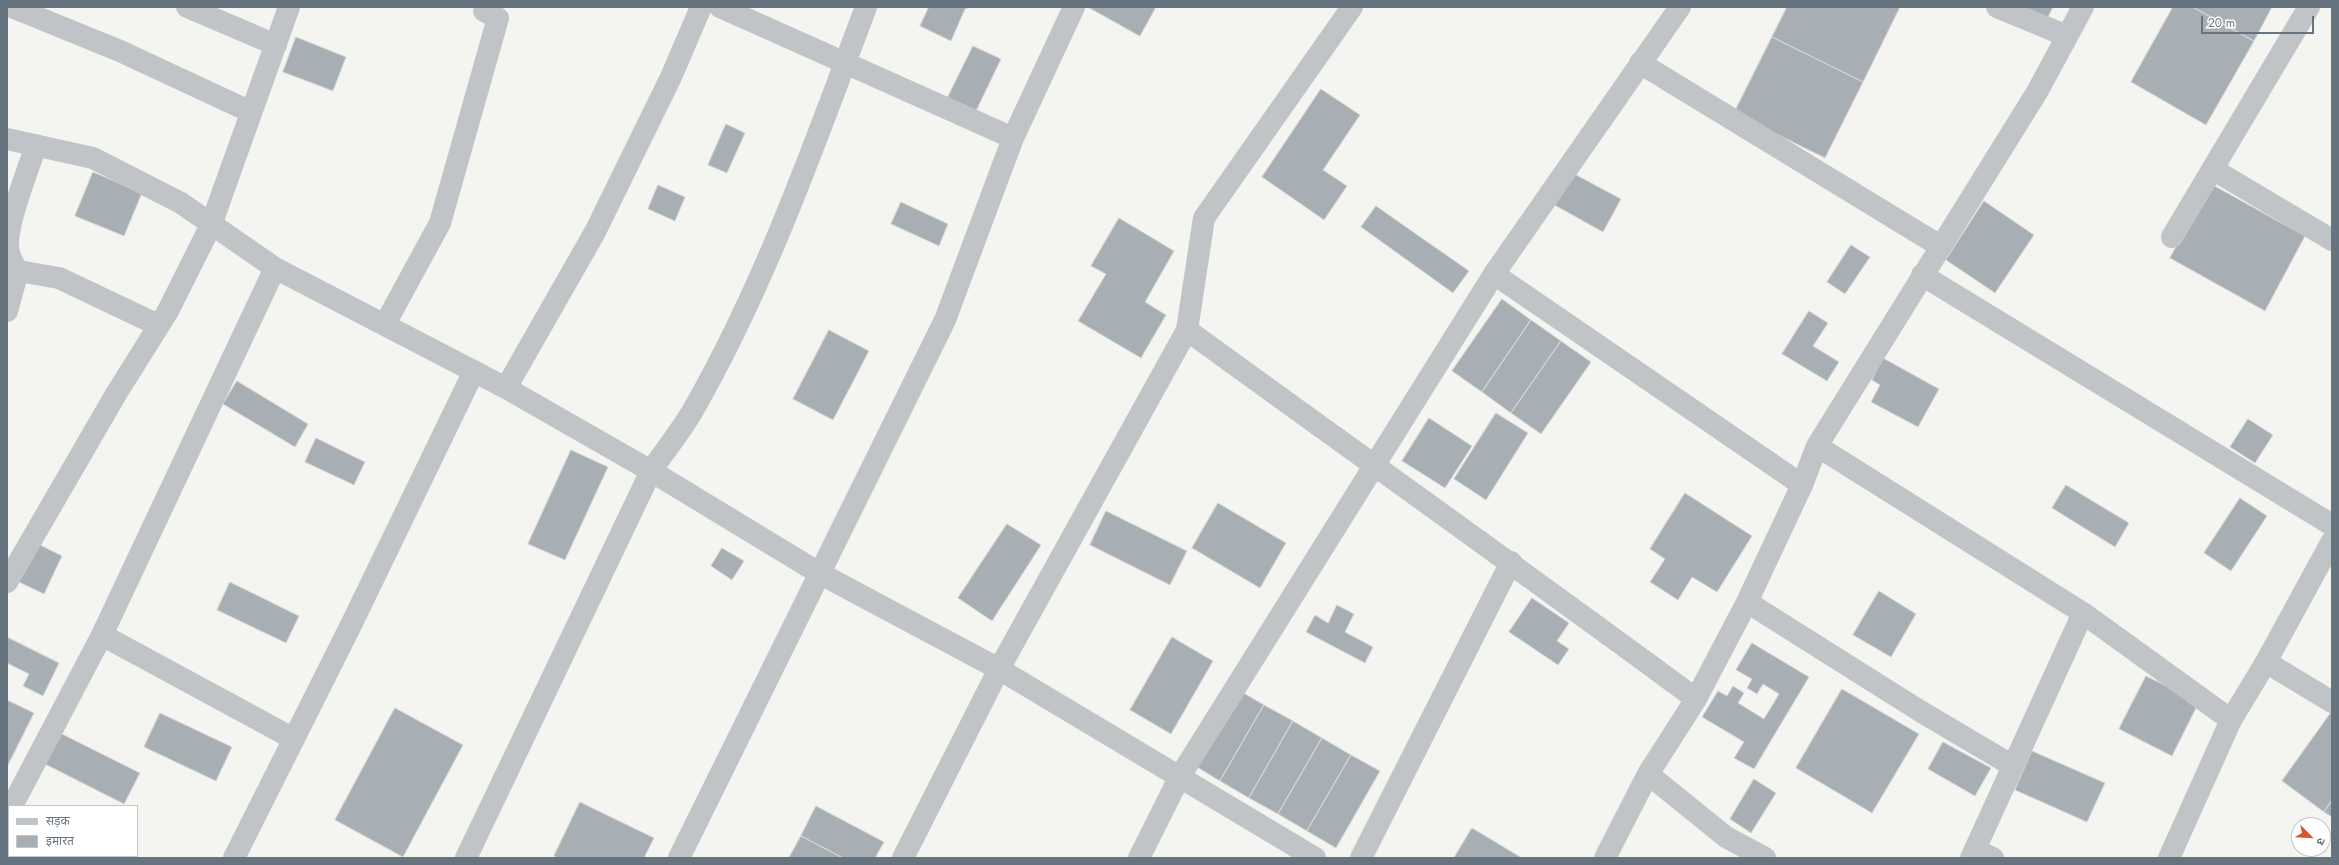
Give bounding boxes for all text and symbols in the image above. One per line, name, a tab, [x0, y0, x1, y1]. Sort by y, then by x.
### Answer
scale bar	[2203, 8, 2316, 34]
text: 20 m	[2208, 14, 2235, 32]
legend	[8, 805, 138, 857]
text: सड़क	[46, 812, 70, 830]
north arrow	[2291, 817, 2331, 857]
text: इमारत	[46, 832, 74, 850]
text: उ	[2312, 835, 2330, 848]

